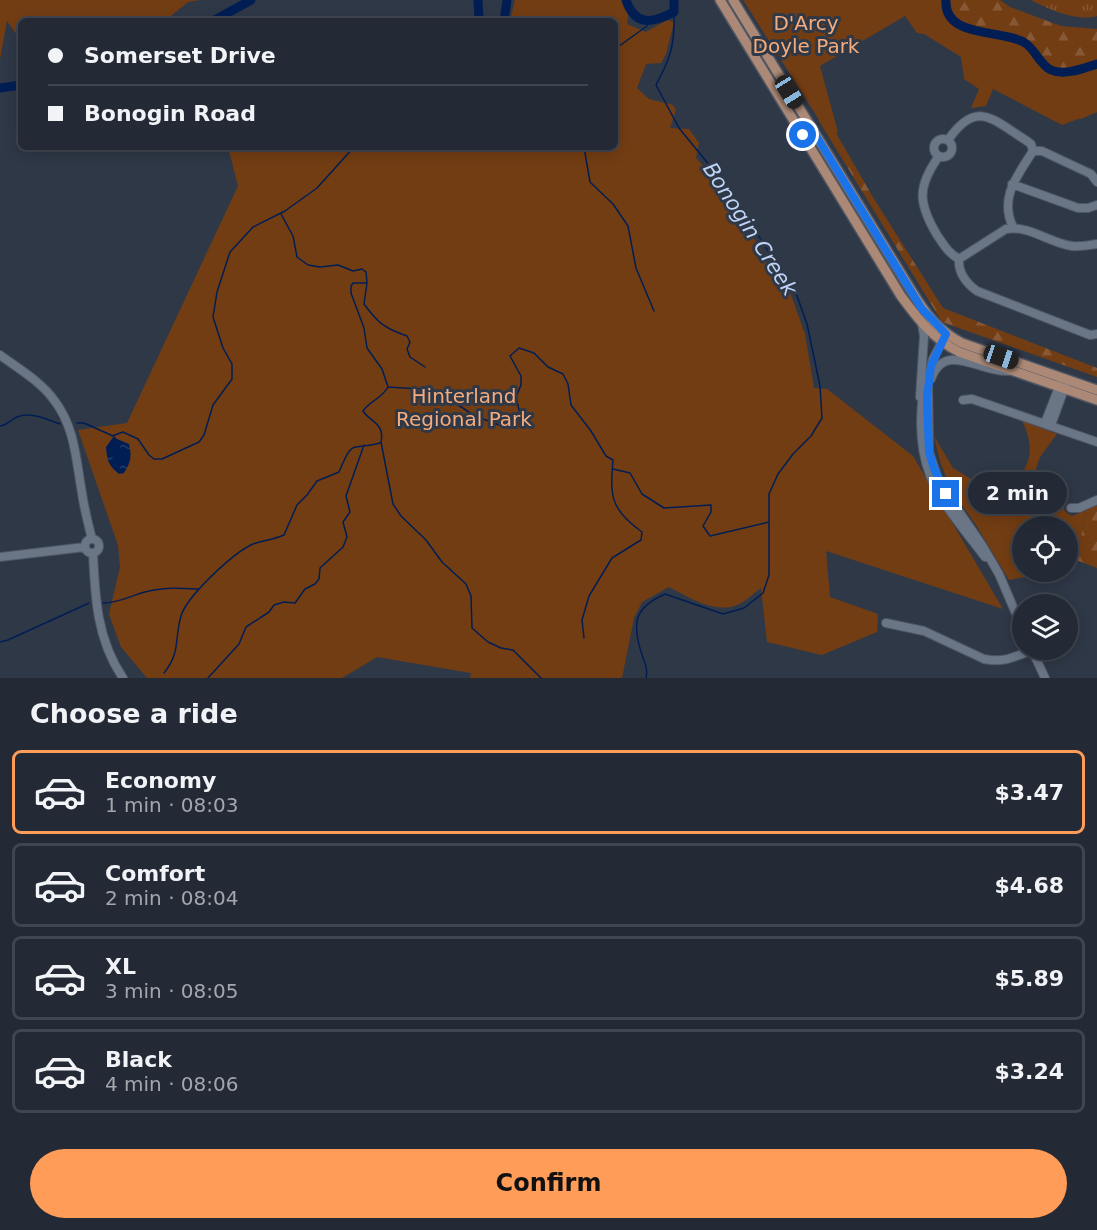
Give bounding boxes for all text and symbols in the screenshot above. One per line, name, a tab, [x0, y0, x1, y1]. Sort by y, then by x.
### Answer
park label: D'Arcy Doyle Park	[753, 11, 860, 58]
text: Somerset Drive	[84, 43, 276, 68]
car	[772, 72, 806, 112]
text: Bonogin Road	[84, 101, 256, 126]
route start	[789, 121, 816, 148]
water label: Bonogin Creek	[698, 158, 802, 301]
car	[981, 343, 1021, 371]
park label: Hinterland Regional Park	[396, 384, 532, 431]
callout: 2 min	[967, 473, 1066, 515]
route end	[932, 480, 959, 507]
text: 2 min	[986, 481, 1049, 505]
map controls	[1012, 516, 1078, 660]
button: locate	[1012, 516, 1078, 582]
button: layers	[1012, 594, 1078, 660]
text: Choose a ride	[30, 698, 238, 729]
icon: car	[33, 765, 87, 819]
text: Economy	[105, 768, 216, 793]
text: $3.47	[994, 780, 1064, 805]
text: 1 min · 08:03	[105, 793, 239, 817]
icon: car	[33, 858, 87, 912]
text: Comfort	[105, 861, 205, 886]
text: $4.68	[994, 873, 1064, 898]
text: 2 min · 08:04	[105, 886, 239, 910]
icon: car	[33, 951, 87, 1005]
text: XL	[105, 954, 136, 979]
text: $5.89	[994, 966, 1064, 991]
text: 3 min · 08:05	[105, 979, 239, 1003]
icon: car	[33, 1044, 87, 1098]
text: Black	[105, 1047, 172, 1072]
text: $3.24	[994, 1059, 1064, 1084]
text: 4 min · 08:06	[105, 1072, 239, 1096]
button: Confirm	[30, 1149, 1067, 1218]

